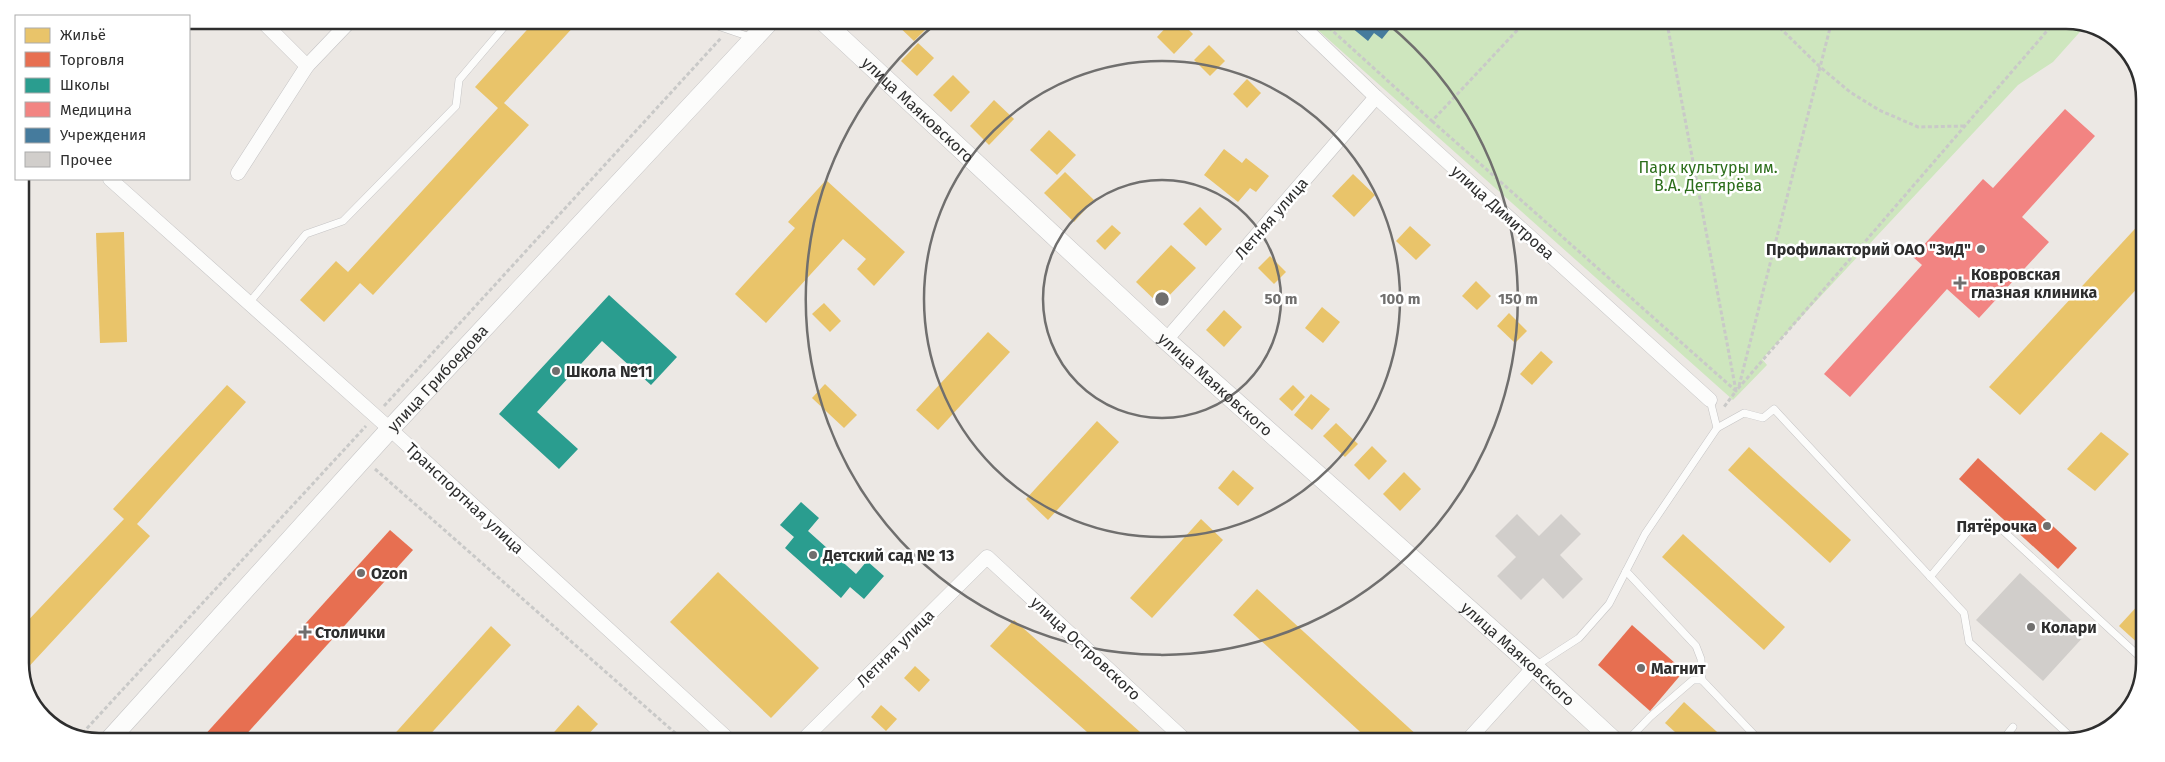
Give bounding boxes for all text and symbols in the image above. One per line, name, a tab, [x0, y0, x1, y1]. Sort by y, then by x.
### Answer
legend	[15, 15, 190, 180]
text: Жильё	[60, 26, 106, 44]
text: Торговля	[60, 51, 125, 69]
street label: улица Маяковского	[858, 53, 978, 167]
text: Школы	[60, 76, 110, 94]
text: Медицина	[60, 101, 132, 119]
text: Учреждения	[60, 126, 146, 144]
text: Прочее	[60, 151, 112, 169]
park label: Парк культуры им. В.А. Дегтярёва	[1638, 158, 1778, 195]
street label: улица Димитрова	[1447, 161, 1558, 264]
street label: Летняя улица	[1231, 174, 1312, 263]
place label: Профилакторий ОАО "ЗиД"	[1766, 240, 1971, 259]
marker: Профилакторий ОАО "ЗиД"	[1975, 243, 1987, 255]
place label: Ковровская глазная клиника	[1971, 265, 2098, 302]
marker: Ковровская глазная клиника	[1953, 276, 1967, 290]
centre of rings	[1153, 290, 1171, 308]
text: 50 m	[1264, 290, 1298, 308]
text: 100 m	[1380, 290, 1420, 308]
text: 150 m	[1498, 290, 1538, 308]
street label: улица Грибоедова	[383, 321, 492, 436]
street label: улица Маяковского	[1154, 329, 1276, 440]
place label: Школа №11	[566, 362, 653, 381]
marker: Школа №11	[550, 365, 562, 377]
street label: Транспортная улица	[402, 439, 528, 558]
place label: Пятёрочка	[1956, 517, 2037, 536]
marker: Пятёрочка	[2041, 520, 2053, 532]
place label: Детский сад № 13	[822, 546, 954, 565]
marker: Детский сад № 13	[807, 549, 819, 561]
place label: Ozon	[371, 564, 408, 583]
marker: Ozon	[355, 567, 367, 579]
street label: улица Островского	[1027, 592, 1145, 704]
street label: улица Маяковского	[1457, 598, 1579, 710]
street label: Летняя улица	[853, 606, 938, 691]
place label: Колари	[2041, 618, 2097, 637]
marker: Колари	[2025, 621, 2037, 633]
place label: Столички	[315, 623, 385, 642]
marker: Столички	[299, 626, 311, 638]
place label: Магнит	[1651, 659, 1706, 678]
marker: Магнит	[1635, 662, 1647, 674]

